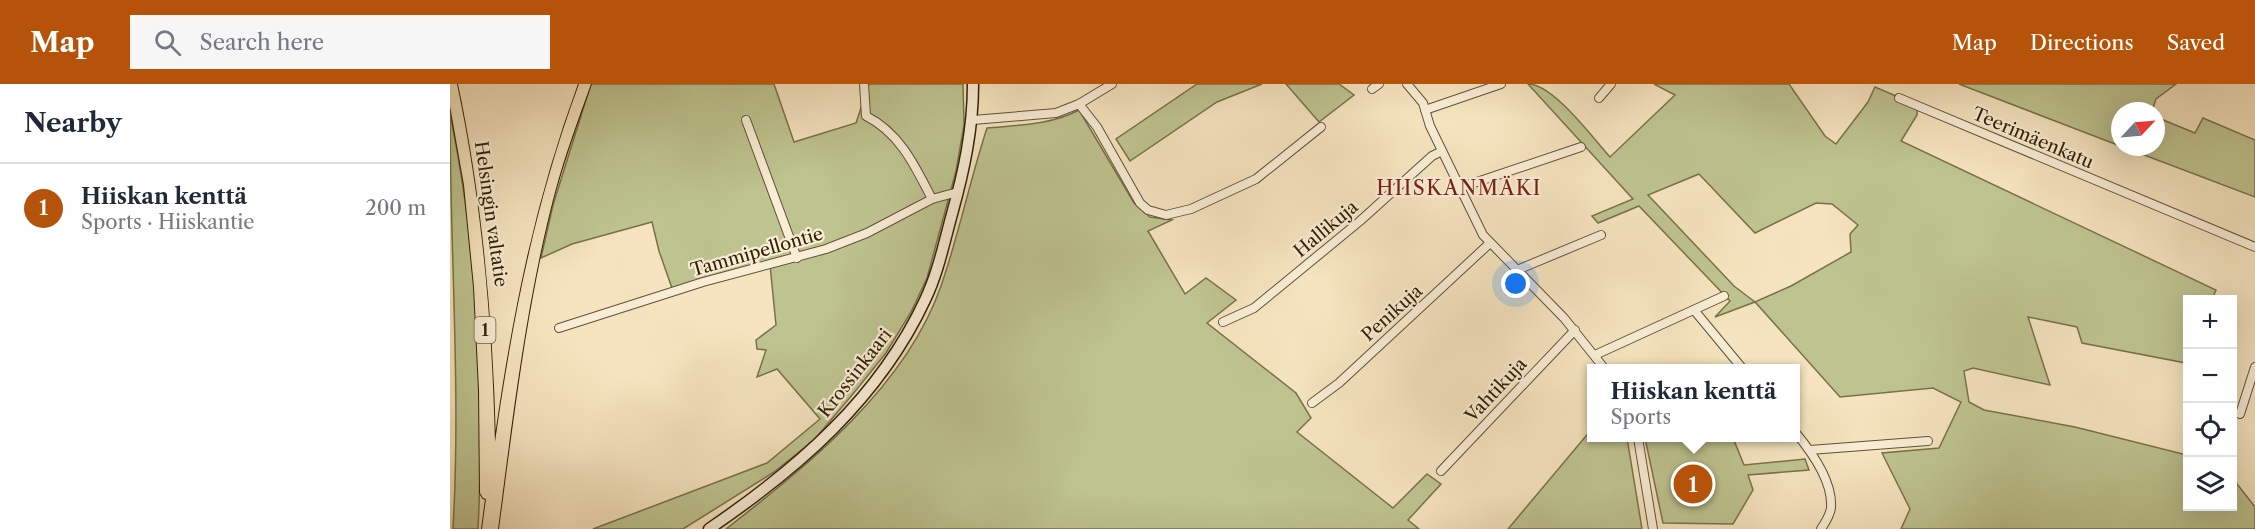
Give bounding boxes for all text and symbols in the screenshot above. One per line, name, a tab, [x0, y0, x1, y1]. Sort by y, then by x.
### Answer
search box	[130, 15, 550, 69]
text: Map	[30, 25, 94, 59]
icon: search	[151, 26, 184, 59]
text: Search here	[199, 29, 324, 56]
text: Map	[1952, 30, 1997, 55]
text: Directions	[2030, 30, 2134, 55]
text: Saved	[2167, 30, 2225, 55]
north arrow	[2111, 102, 2165, 156]
street label: Teerimäenkatu	[1969, 103, 2097, 173]
text: Nearby	[24, 107, 122, 139]
street label: Helsingin valtatie	[470, 140, 512, 288]
district label: HIISKANMÄKI	[1376, 175, 1542, 200]
text: Hiiskan kenttä	[81, 183, 247, 210]
street label: Hallikuja	[1289, 195, 1363, 262]
text: 1	[39, 196, 48, 220]
text: 200 m	[365, 196, 426, 220]
text: Sports · Hiiskantie	[81, 210, 255, 234]
street label: Tammipellontie	[688, 223, 826, 281]
your location	[1501, 269, 1530, 298]
street label: Penikuja	[1357, 280, 1427, 346]
map controls	[2183, 295, 2237, 511]
button: +	[2183, 295, 2237, 349]
road number: 1	[474, 317, 496, 343]
street label: Krossinkaari	[813, 324, 897, 422]
button: −	[2183, 349, 2237, 403]
street label: Vahtikuja	[1460, 353, 1532, 428]
popup	[1587, 364, 1800, 442]
text: Hiiskan kenttä	[1611, 378, 1777, 405]
button: locate	[2183, 403, 2237, 457]
text: Sports	[1611, 405, 1671, 429]
button: layers	[2183, 457, 2237, 511]
pin: 1	[1674, 462, 1712, 506]

